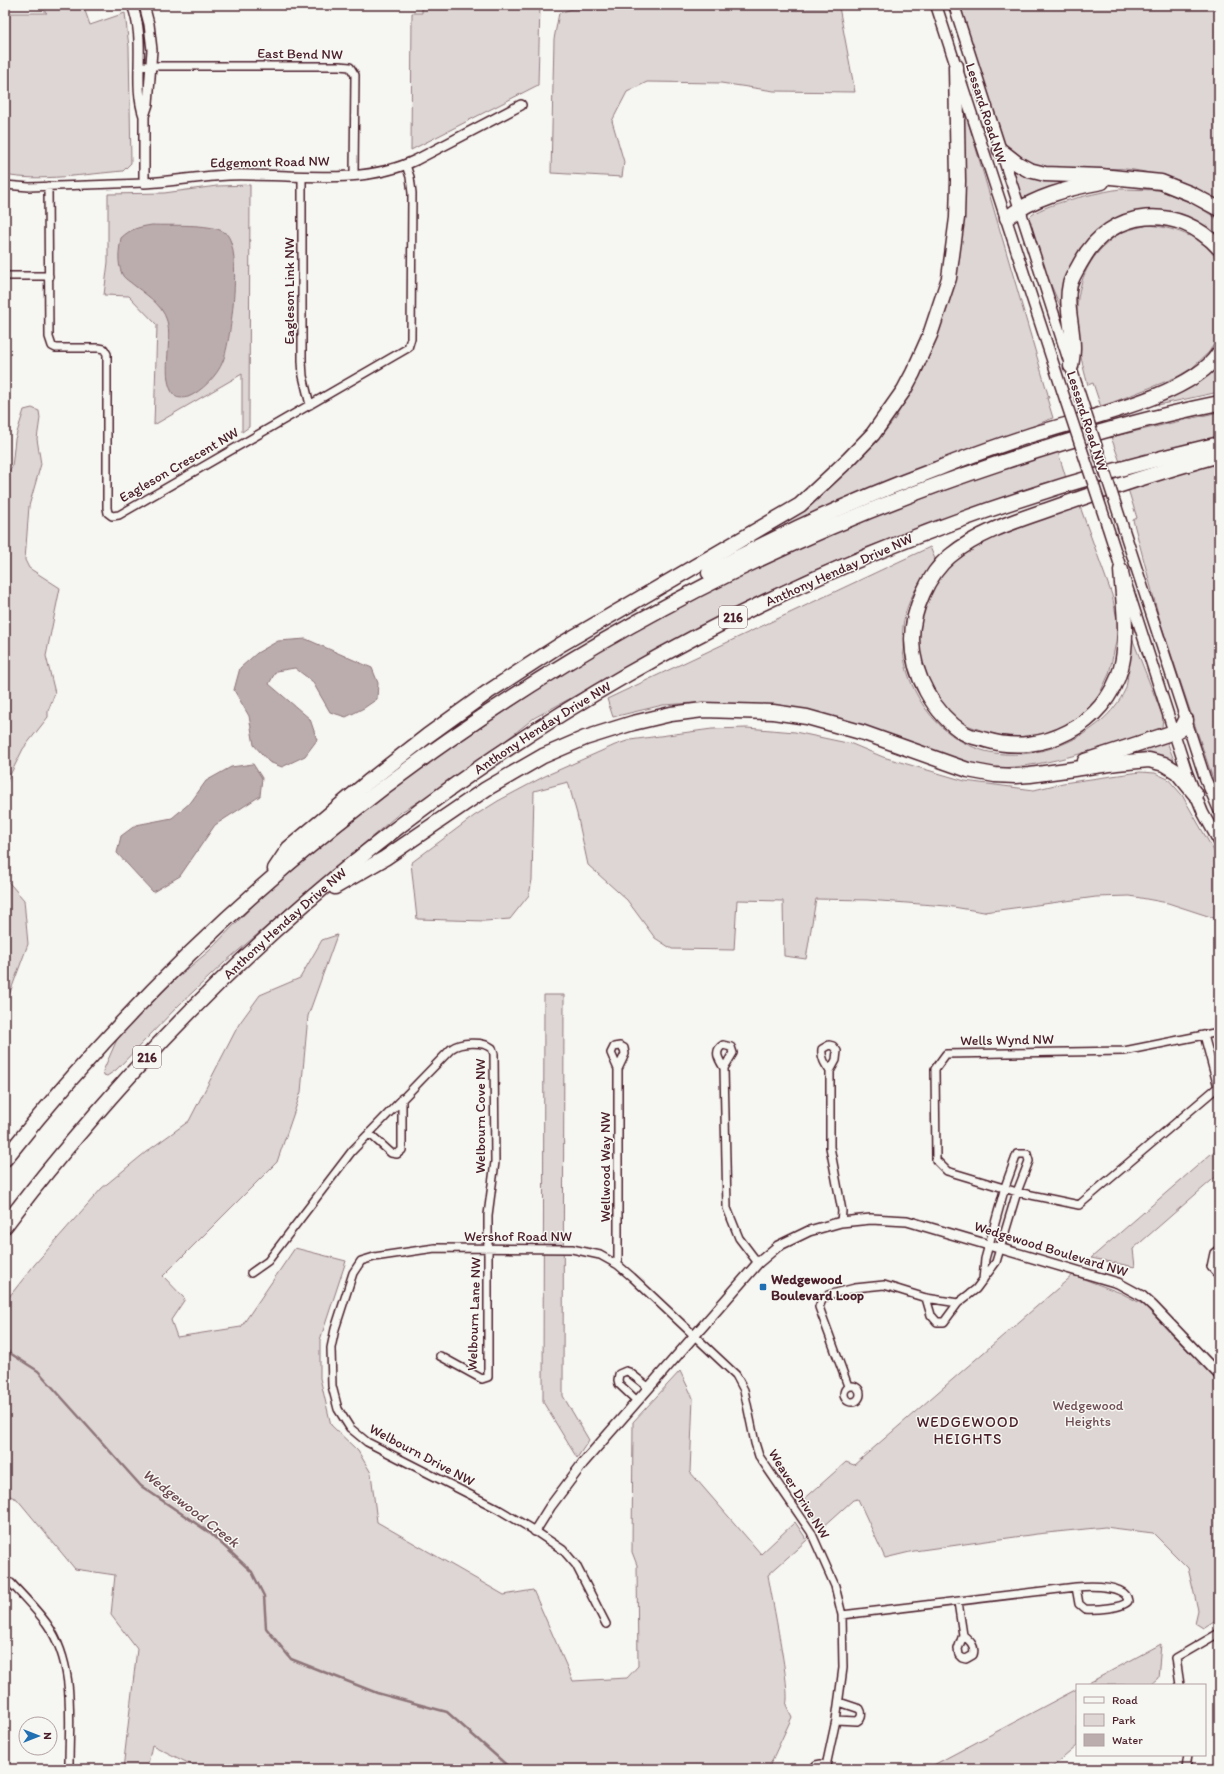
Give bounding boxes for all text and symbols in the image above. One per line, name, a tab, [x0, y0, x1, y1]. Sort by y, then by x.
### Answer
street label: East Bend NW	[257, 45, 343, 63]
street label: Lessard Road NW	[962, 61, 1010, 165]
street label: Edgemont Road NW	[210, 152, 330, 172]
street label: Eagleson Link NW	[281, 237, 298, 345]
street label: Lessard Road NW	[1063, 369, 1111, 473]
street label: Eagleson Crescent NW	[116, 424, 242, 506]
street label: Anthony Henday Drive NW	[763, 530, 915, 610]
road number: 216	[719, 606, 747, 628]
street label: Anthony Henday Drive NW	[470, 677, 614, 778]
street label: Anthony Henday Drive NW	[219, 864, 350, 983]
street label: Wells Wynd NW	[960, 1031, 1054, 1049]
road number: 216	[133, 1046, 161, 1068]
street label: Welbourn Cove NW	[472, 1059, 489, 1173]
street label: Wellwood Way NW	[597, 1112, 614, 1222]
street label: Wedgewood Boulevard NW	[972, 1217, 1130, 1281]
street label: Wershof Road NW	[464, 1228, 572, 1245]
street label: Welbourn Lane NW	[464, 1257, 484, 1371]
place label: Wedgewood Boulevard Loop	[771, 1271, 864, 1304]
marker: Wedgewood Boulevard Loop	[758, 1282, 768, 1292]
park label: Wedgewood Heights	[1052, 1397, 1124, 1430]
district label: WEDGEWOOD HEIGHTS	[917, 1413, 1019, 1448]
street label: Welbourn Drive NW	[366, 1420, 478, 1490]
street label: Weaver Drive NW	[765, 1446, 833, 1542]
water label: Wedgewood Creek	[139, 1465, 244, 1552]
legend	[1076, 1684, 1206, 1756]
text: Road	[1112, 1693, 1138, 1707]
text: Park	[1112, 1713, 1136, 1727]
north arrow	[18, 1716, 58, 1756]
text: N	[41, 1732, 54, 1740]
text: Water	[1112, 1733, 1143, 1747]

